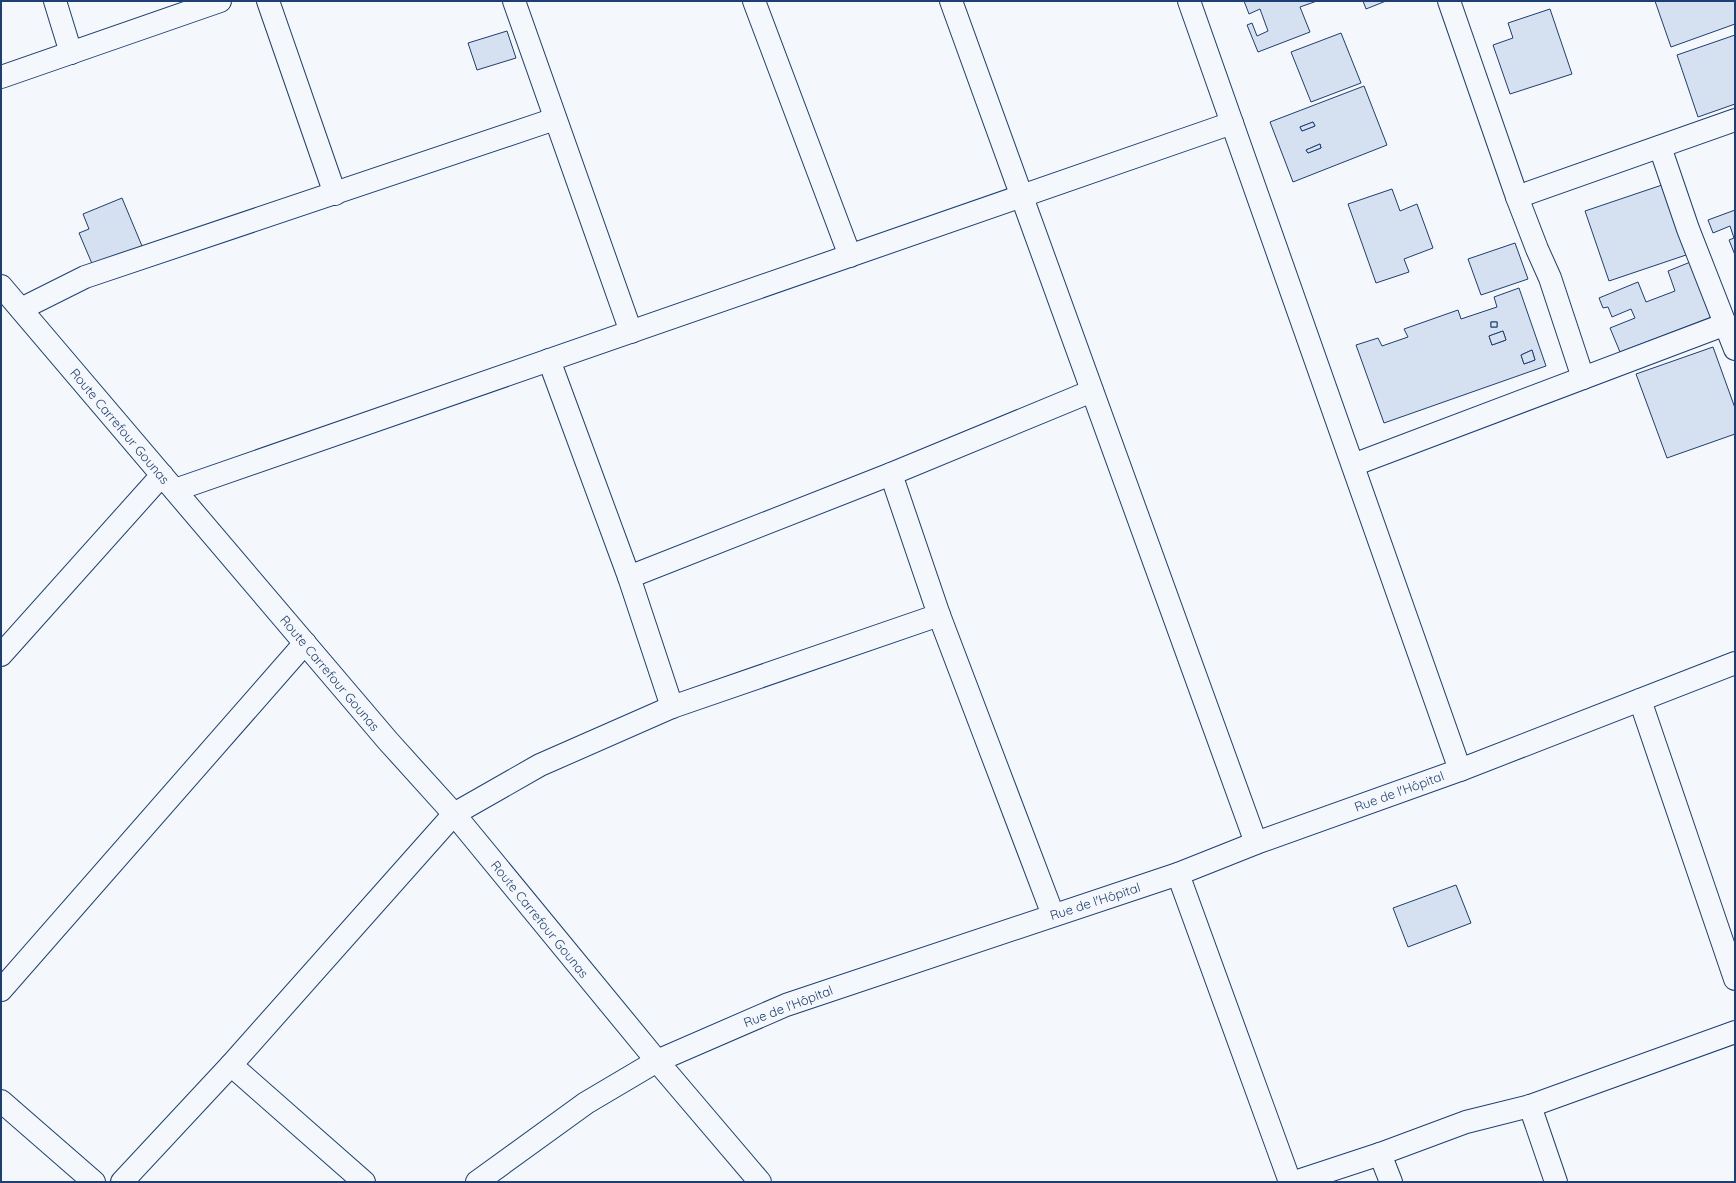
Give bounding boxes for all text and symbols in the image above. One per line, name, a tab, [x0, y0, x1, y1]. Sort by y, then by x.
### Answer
street label: Route Carrefour Gounas	[67, 365, 173, 487]
street label: Route Carrefour Gounas	[277, 612, 383, 734]
street label: Rue de l'Hôpital	[1352, 767, 1446, 815]
street label: Route Carrefour Gounas	[488, 857, 592, 981]
street label: Rue de l'Hôpital	[1048, 879, 1142, 923]
street label: Rue de l'Hôpital	[741, 982, 835, 1030]

